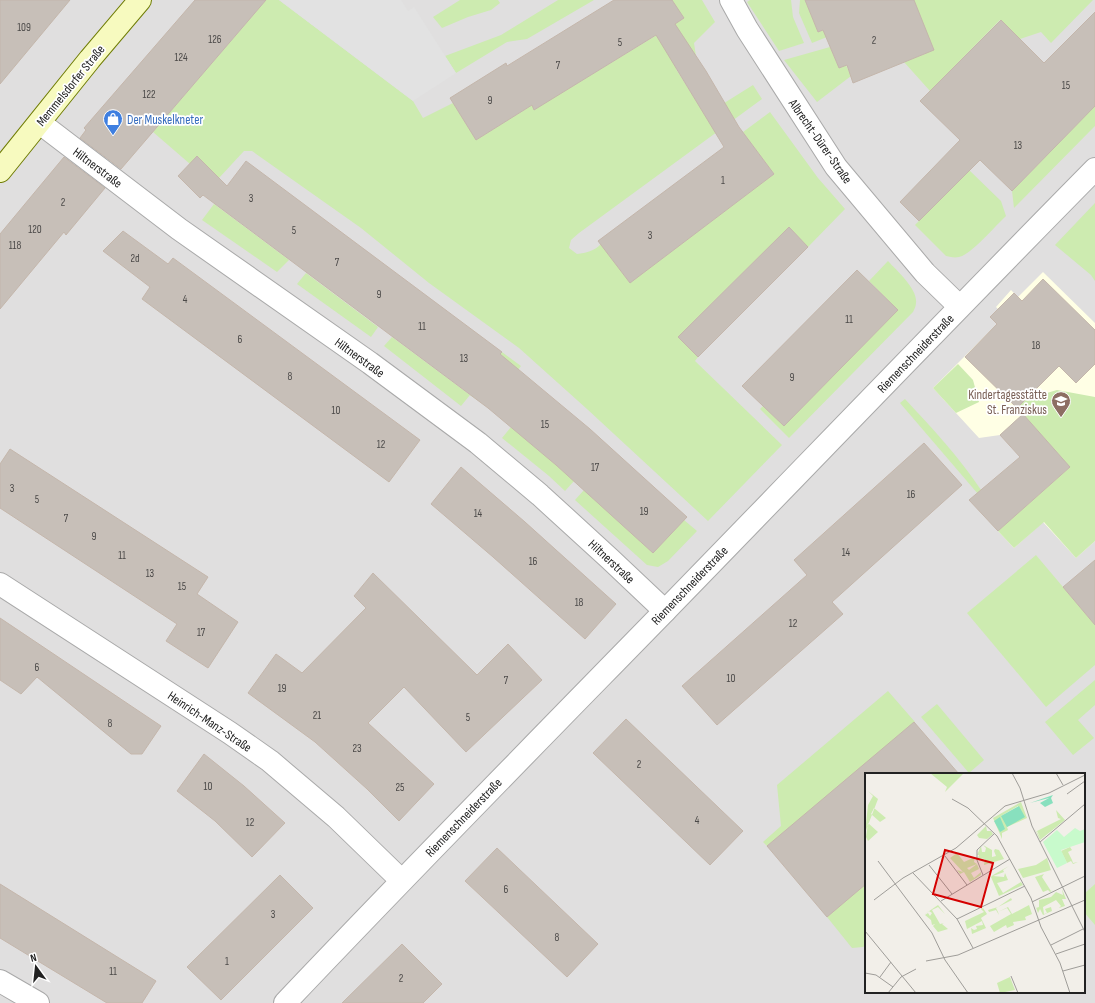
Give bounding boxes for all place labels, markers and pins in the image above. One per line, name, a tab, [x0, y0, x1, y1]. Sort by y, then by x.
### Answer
shop icon: Der Muskelkneter	[102, 108, 124, 136]
place label: Der Muskelkneter	[127, 112, 203, 128]
place label: Kindertagesstätte St. Franziskus	[968, 387, 1047, 418]
school or university icon: Kindertagesstätte St. Franziskus	[1050, 390, 1072, 418]

